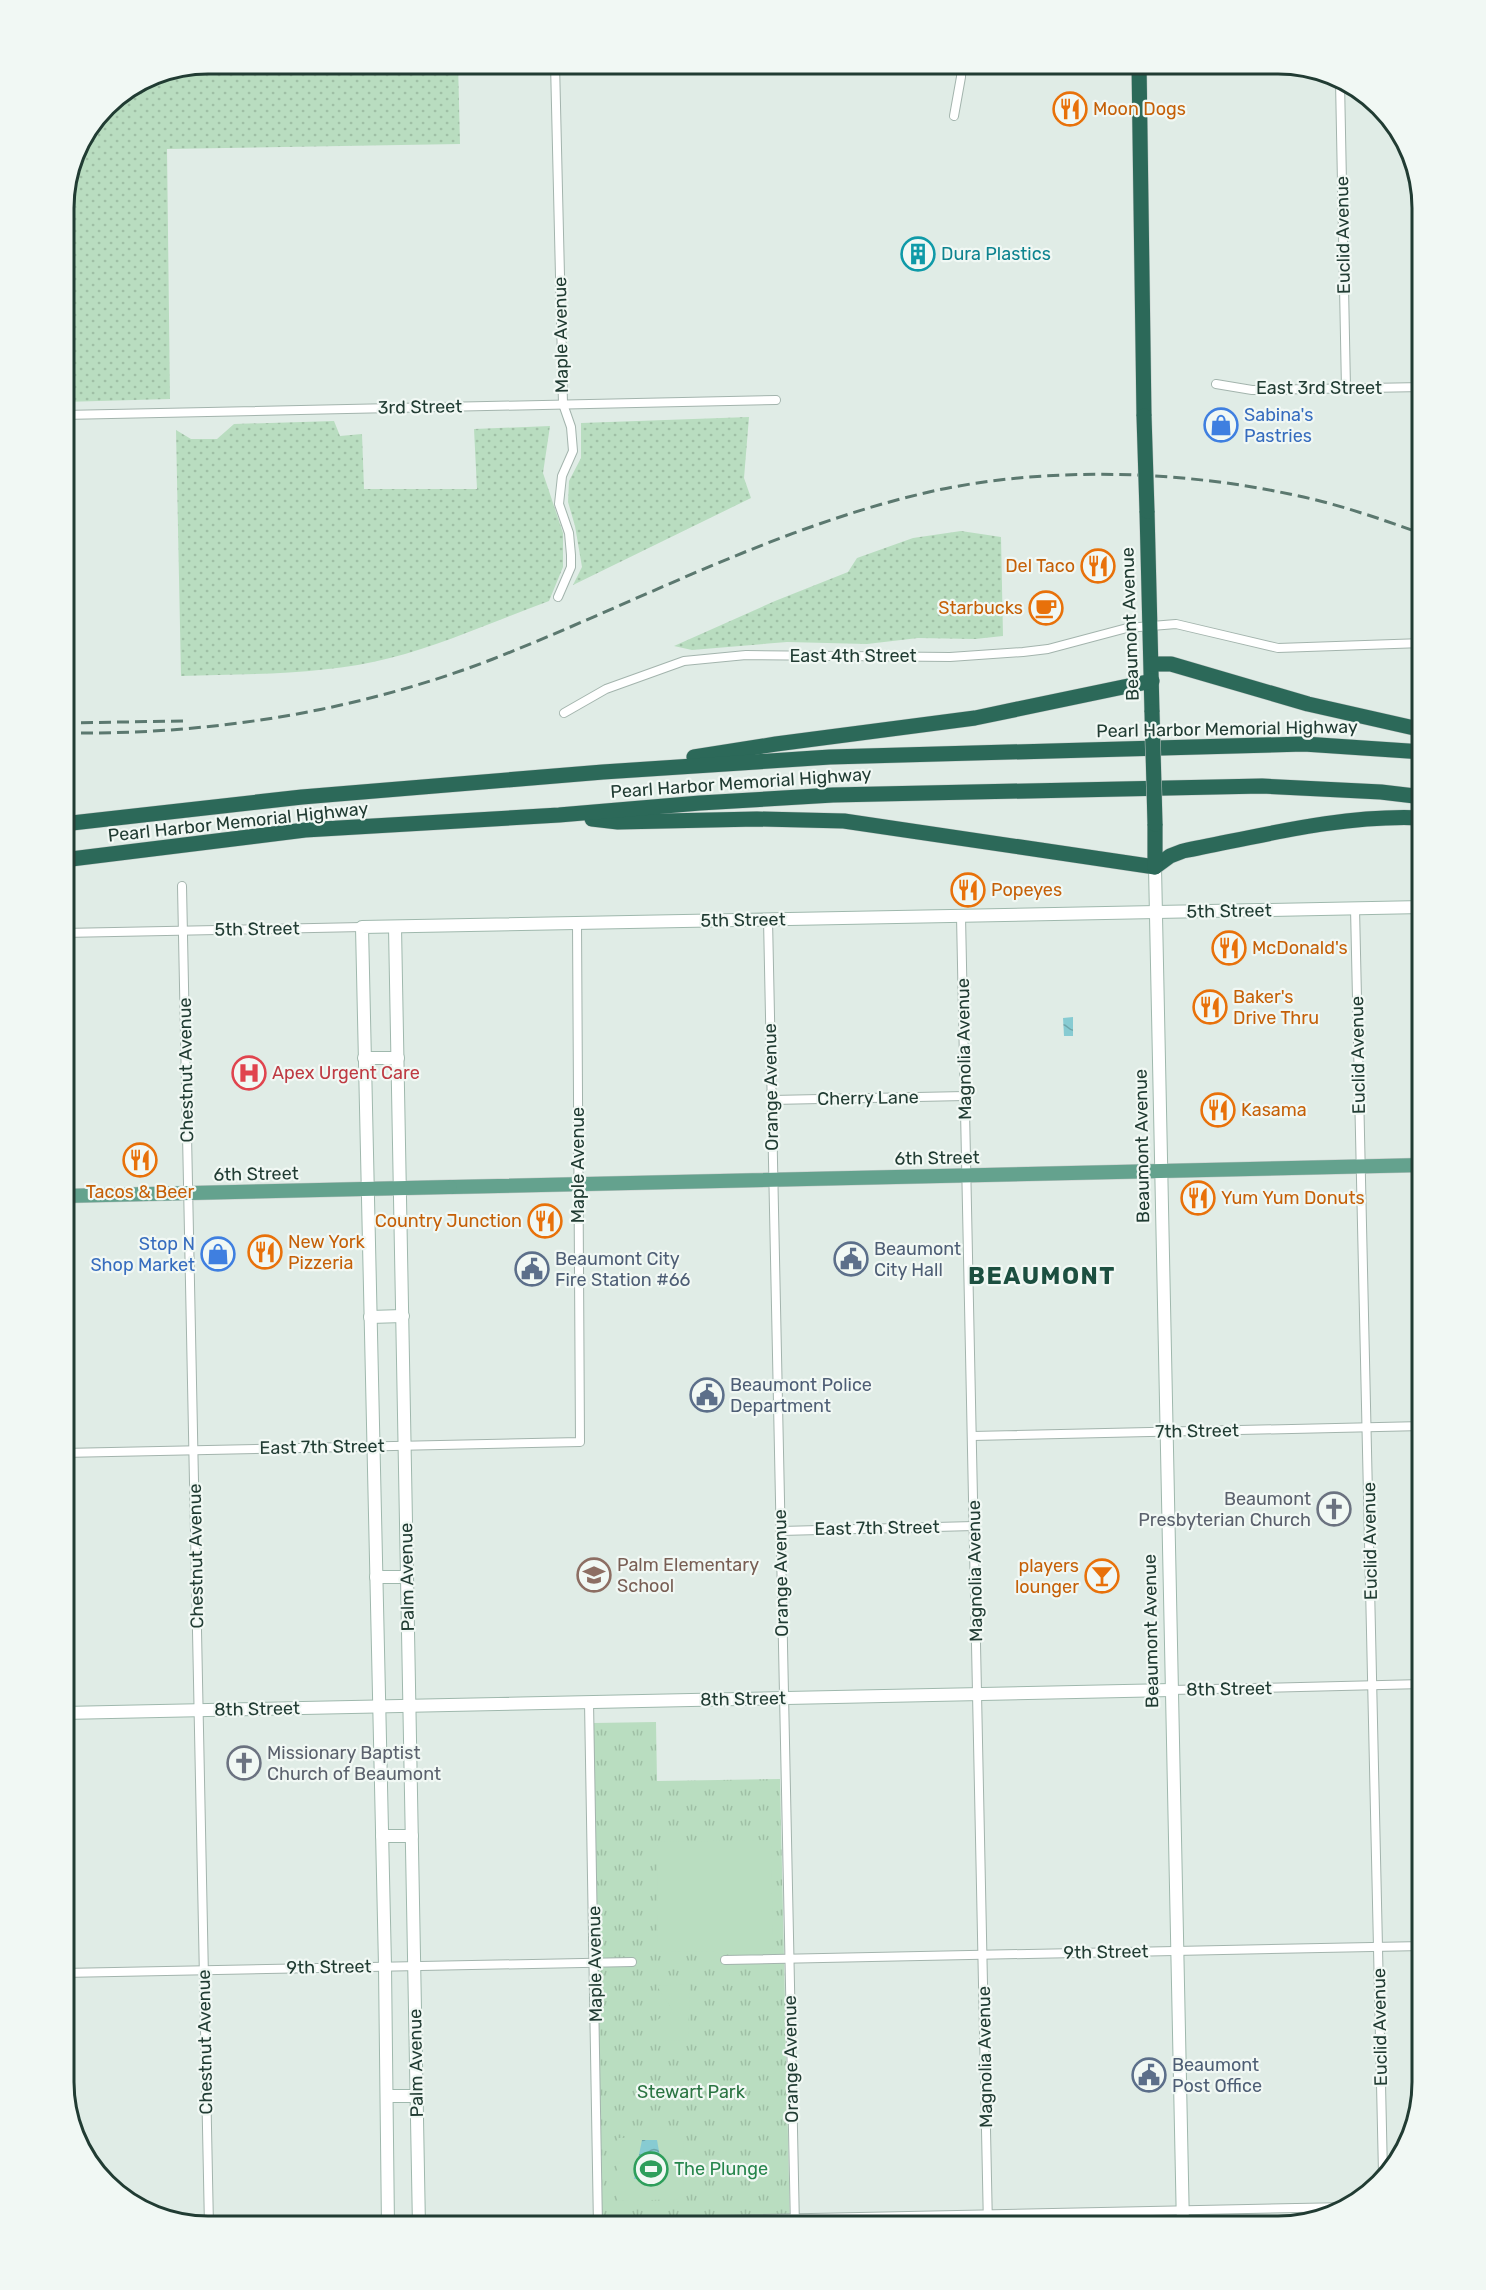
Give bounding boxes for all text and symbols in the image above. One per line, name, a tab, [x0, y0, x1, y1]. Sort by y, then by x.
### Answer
restaurant icon: Moon Dogs	[1052, 91, 1088, 127]
place label: Moon Dogs	[1093, 98, 1186, 120]
street label: Euclid Avenue	[1331, 176, 1355, 294]
building icon: Dura Plastics	[900, 236, 936, 272]
place label: Dura Plastics	[941, 243, 1051, 265]
street label: Maple Avenue	[549, 277, 573, 393]
street label: East 3rd Street	[1256, 377, 1382, 399]
street label: 3rd Street	[377, 395, 463, 419]
place label: Sabina's Pastries	[1244, 404, 1313, 447]
shop icon: Sabina's Pastries	[1203, 407, 1239, 443]
street label: Beaumont Avenue	[1116, 547, 1144, 701]
restaurant icon: Del Taco	[1080, 548, 1116, 584]
place label: Del Taco	[1005, 555, 1075, 577]
cafe icon: Starbucks	[1028, 590, 1064, 626]
place label: Starbucks	[938, 597, 1023, 619]
street label: East 4th Street	[789, 645, 917, 667]
street label: Pearl Harbor Memorial Highway	[1096, 716, 1358, 742]
street label: Pearl Harbor Memorial Highway	[610, 763, 872, 803]
street label: Pearl Harbor Memorial Highway	[107, 797, 369, 847]
restaurant icon: Popeyes	[950, 872, 986, 908]
place label: Popeyes	[991, 879, 1062, 901]
street label: 5th Street	[1186, 899, 1272, 923]
street label: 5th Street	[700, 908, 786, 932]
street label: 5th Street	[214, 917, 300, 941]
restaurant icon: McDonald's	[1211, 930, 1247, 966]
place label: McDonald's	[1252, 937, 1348, 959]
street label: Magnolia Avenue	[952, 978, 976, 1120]
place label: Baker's Drive Thru	[1233, 986, 1319, 1029]
restaurant icon: Baker's Drive Thru	[1192, 989, 1228, 1025]
street label: Euclid Avenue	[1346, 996, 1370, 1114]
street label: Chestnut Avenue	[174, 997, 198, 1143]
street label: Orange Avenue	[759, 1023, 783, 1151]
hospital icon: Apex Urgent Care	[231, 1055, 267, 1091]
place label: Apex Urgent Care	[272, 1062, 420, 1084]
street label: Beaumont Avenue	[1130, 1069, 1154, 1223]
street label: Cherry Lane	[817, 1086, 919, 1110]
restaurant icon: Kasama	[1200, 1092, 1236, 1128]
place label: Kasama	[1241, 1099, 1307, 1121]
street label: Maple Avenue	[567, 1107, 589, 1223]
restaurant icon: Tacos & Beer	[122, 1142, 158, 1178]
street label: 6th Street	[894, 1146, 980, 1170]
street label: 6th Street	[213, 1162, 299, 1186]
restaurant icon: Yum Yum Donuts	[1180, 1180, 1216, 1216]
place label: Tacos & Beer	[86, 1181, 194, 1203]
place label: Yum Yum Donuts	[1221, 1187, 1365, 1209]
restaurant icon: Country Junction	[527, 1203, 563, 1239]
place label: Country Junction	[375, 1210, 522, 1232]
place label: New York Pizzeria	[288, 1231, 366, 1274]
place label: Stop N Shop Market	[90, 1233, 195, 1276]
restaurant icon: New York Pizzeria	[247, 1234, 283, 1270]
shop icon: Stop N Shop Market	[200, 1236, 236, 1272]
place label: Beaumont City Hall	[874, 1238, 961, 1281]
public building icon: Beaumont City Hall	[833, 1241, 869, 1277]
place label: Beaumont City Fire Station #66	[555, 1248, 691, 1291]
public building icon: Beaumont City Fire Station #66	[514, 1251, 550, 1287]
district label: BEAUMONT	[968, 1262, 1116, 1290]
place label: Beaumont Police Department	[730, 1374, 872, 1417]
public building icon: Beaumont Police Department	[689, 1377, 725, 1413]
street label: 7th Street	[1155, 1419, 1239, 1443]
street label: East 7th Street	[259, 1435, 385, 1459]
street label: Euclid Avenue	[1358, 1482, 1382, 1600]
street label: Chestnut Avenue	[184, 1483, 208, 1629]
place label: Beaumont Presbyterian Church	[1138, 1488, 1311, 1531]
church icon: Beaumont Presbyterian Church	[1316, 1491, 1352, 1527]
street label: Magnolia Avenue	[963, 1500, 987, 1642]
street label: Orange Avenue	[769, 1509, 793, 1637]
street label: East 7th Street	[814, 1516, 940, 1540]
street label: Palm Avenue	[395, 1522, 419, 1632]
place label: Palm Elementary School	[617, 1554, 759, 1597]
street label: Beaumont Avenue	[1139, 1554, 1163, 1708]
place label: players lounger	[1015, 1555, 1079, 1598]
school or university icon: Palm Elementary School	[576, 1557, 612, 1593]
bar icon: players lounger	[1084, 1558, 1120, 1594]
street label: 8th Street	[1186, 1677, 1272, 1701]
street label: 8th Street	[700, 1687, 786, 1711]
street label: 8th Street	[214, 1697, 300, 1721]
place label: Missionary Baptist Church of Beaumont	[267, 1742, 441, 1785]
church icon: Missionary Baptist Church of Beaumont	[226, 1745, 262, 1781]
street label: Maple Avenue	[583, 1906, 607, 2022]
street label: 9th Street	[1063, 1940, 1149, 1964]
street label: 9th Street	[286, 1955, 372, 1979]
street label: Euclid Avenue	[1368, 1968, 1392, 2086]
street label: Chestnut Avenue	[193, 1969, 217, 2115]
street label: Magnolia Avenue	[973, 1986, 997, 2128]
street label: Orange Avenue	[779, 1995, 803, 2123]
street label: Palm Avenue	[404, 2008, 428, 2118]
place label: Beaumont Post Office	[1172, 2054, 1262, 2097]
public building icon: Beaumont Post Office	[1131, 2057, 1167, 2093]
park label: Stewart Park	[637, 2081, 746, 2103]
sports icon: The Plunge	[633, 2151, 669, 2187]
place label: The Plunge	[674, 2158, 768, 2180]

